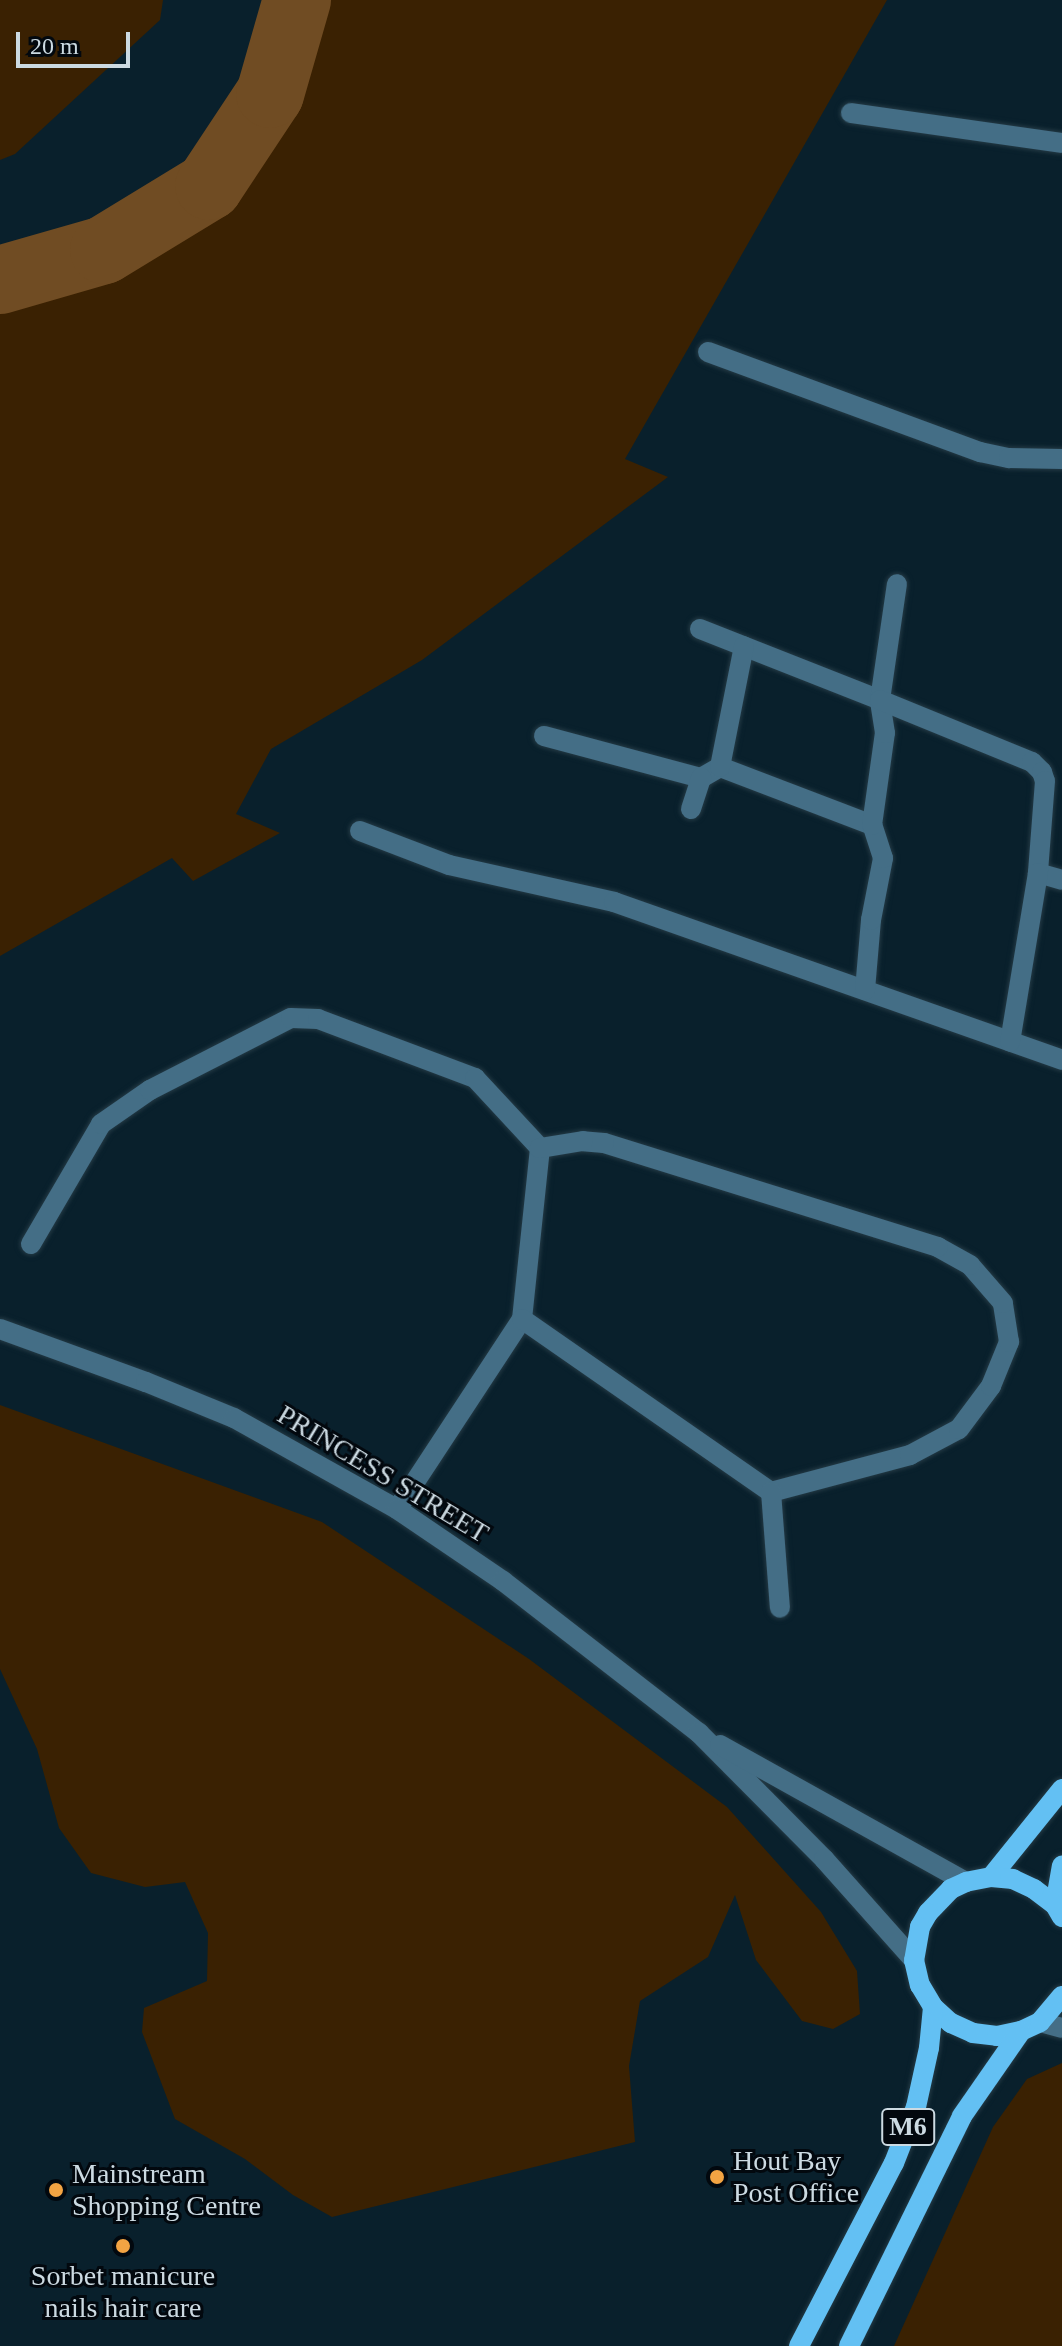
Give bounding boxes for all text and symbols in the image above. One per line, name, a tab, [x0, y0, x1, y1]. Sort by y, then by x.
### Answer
scale bar	[20, 16, 134, 66]
text: 20 m	[30, 33, 79, 59]
street label: PRINCESS STREET	[271, 1398, 495, 1550]
road number: M6	[880, 2105, 936, 2149]
place label: Hout Bay Post Office	[733, 2144, 859, 2210]
place label: Mainstream Shopping Centre	[72, 2157, 261, 2223]
marker: Hout Bay Post Office	[708, 2168, 726, 2186]
marker: Mainstream Shopping Centre	[47, 2181, 65, 2199]
marker: Sorbet manicure nails hair care	[114, 2237, 132, 2255]
place label: Sorbet manicure nails hair care	[31, 2259, 215, 2325]

